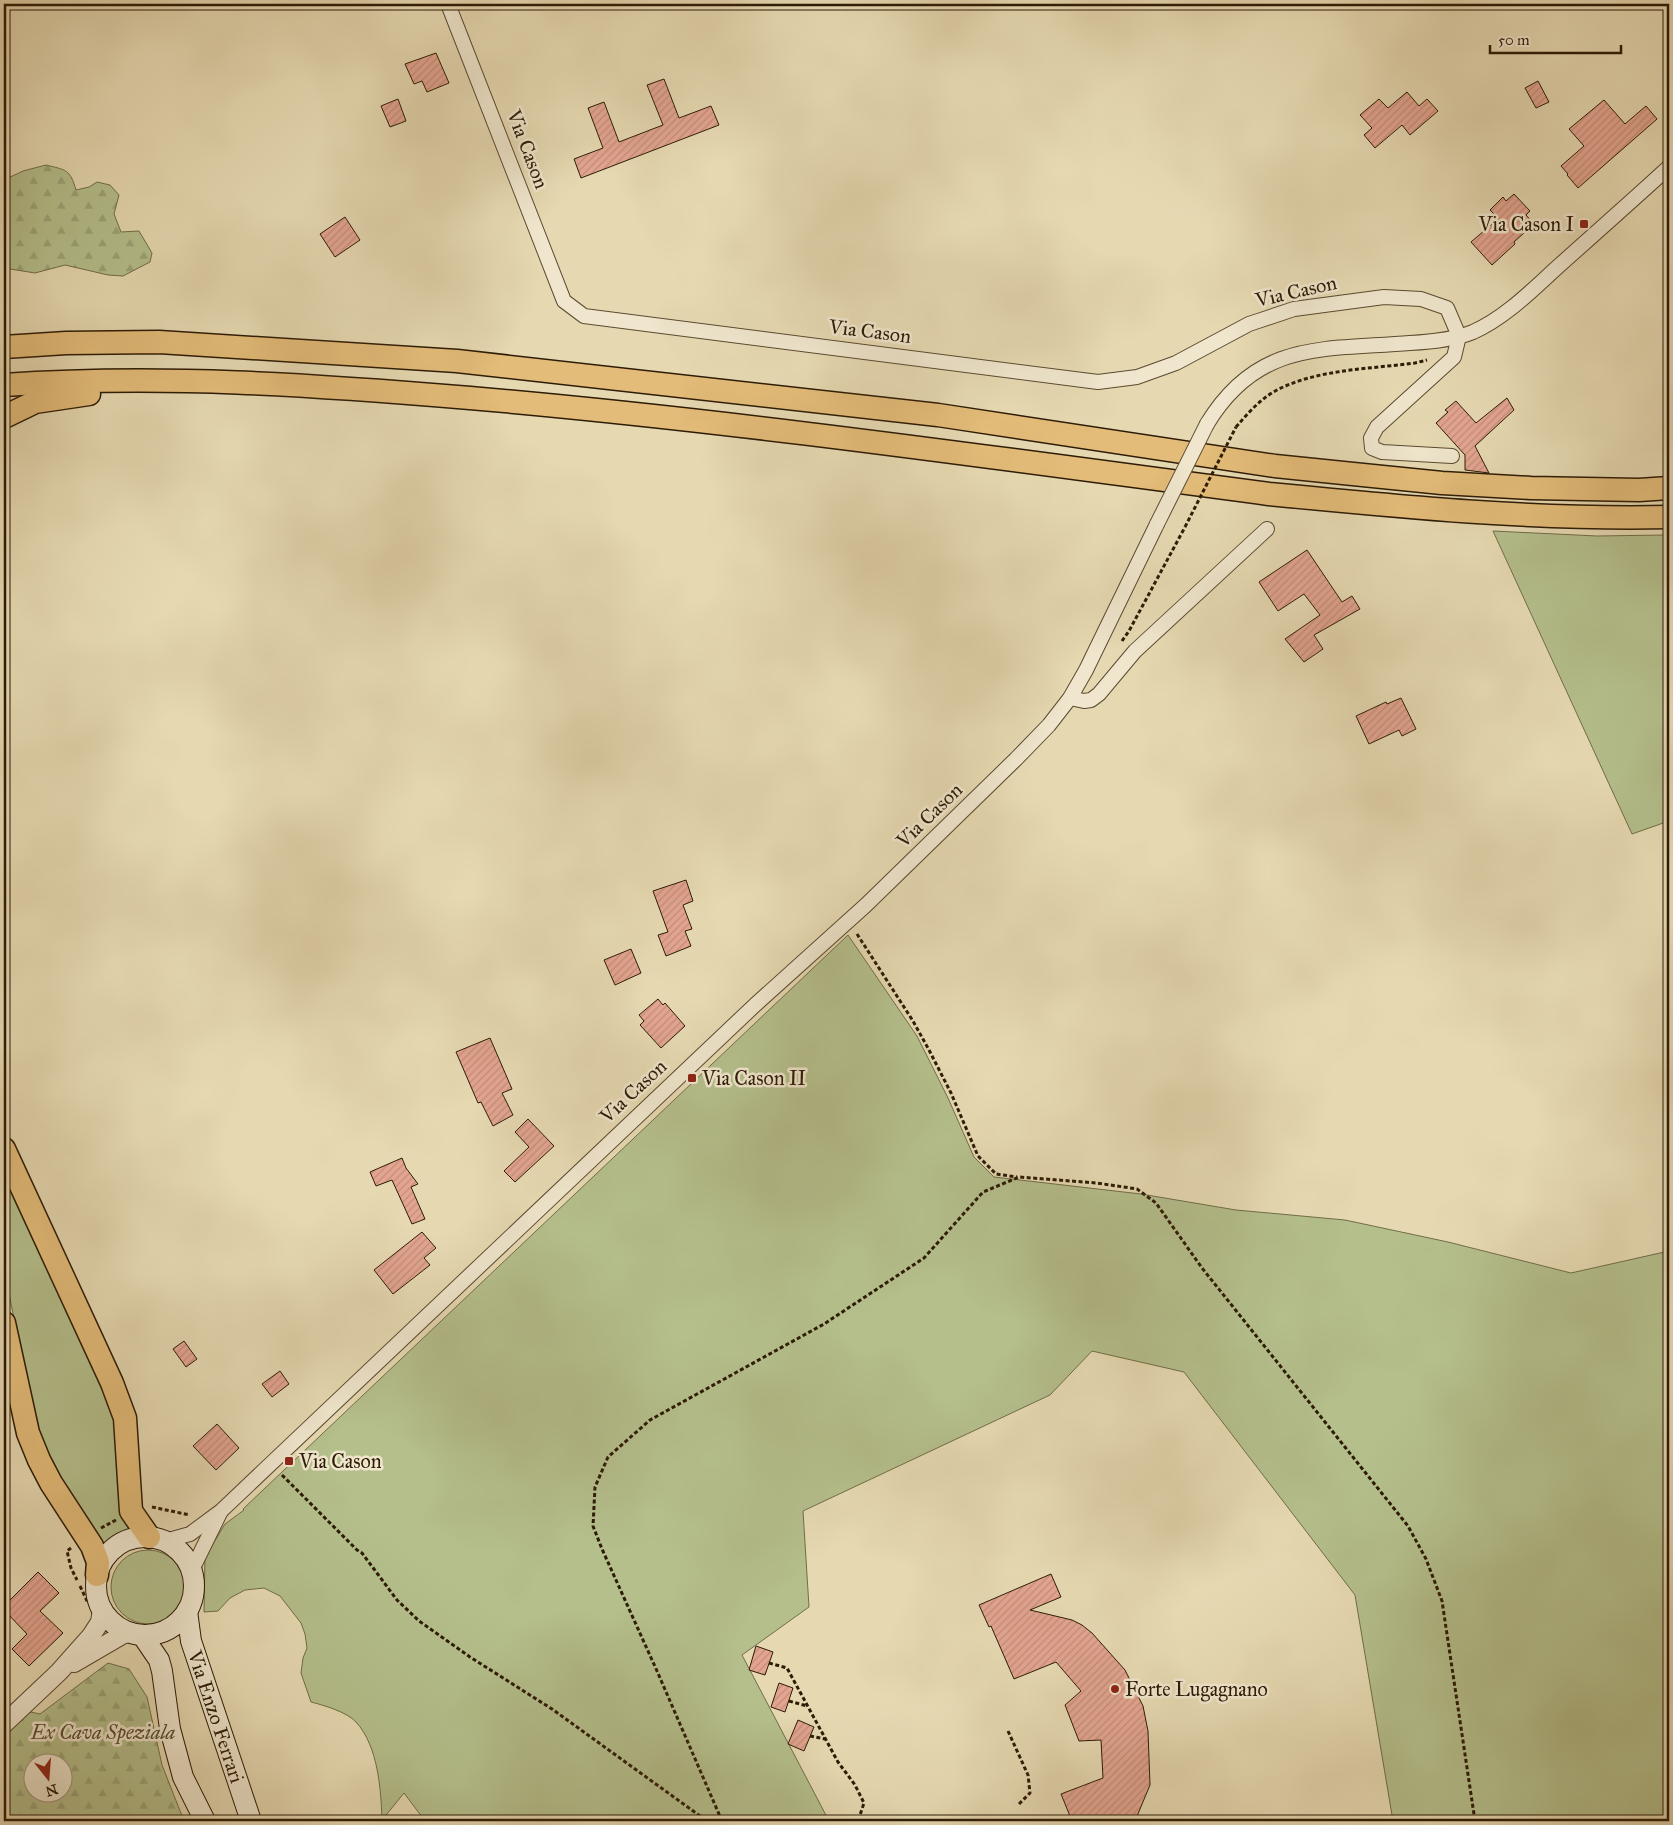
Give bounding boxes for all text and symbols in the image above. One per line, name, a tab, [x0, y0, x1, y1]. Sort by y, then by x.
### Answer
scale bar	[1490, 22, 1622, 54]
text: 50 m	[1498, 31, 1530, 49]
street label: Via Cason	[502, 105, 554, 192]
place label: Via Cason I	[1478, 212, 1574, 236]
marker: Via Cason I	[1578, 218, 1590, 230]
street label: Via Cason	[1252, 270, 1339, 312]
street label: Via Cason	[827, 314, 913, 348]
street label: Via Cason	[890, 778, 967, 853]
street label: Via Cason	[594, 1054, 672, 1129]
place label: Via Cason II	[701, 1066, 806, 1090]
marker: Via Cason II	[686, 1072, 698, 1084]
place label: Via Cason	[298, 1449, 382, 1473]
marker: Via Cason	[283, 1455, 295, 1467]
street label: Via Enzo Ferrari	[183, 1646, 250, 1787]
place label: Forte Lugagnano	[1125, 1677, 1268, 1702]
marker: Forte Lugagnano	[1109, 1683, 1121, 1695]
park label: Ex Cava Speziala	[30, 1720, 175, 1745]
north arrow	[22, 1752, 72, 1802]
text: N	[43, 1780, 60, 1800]

